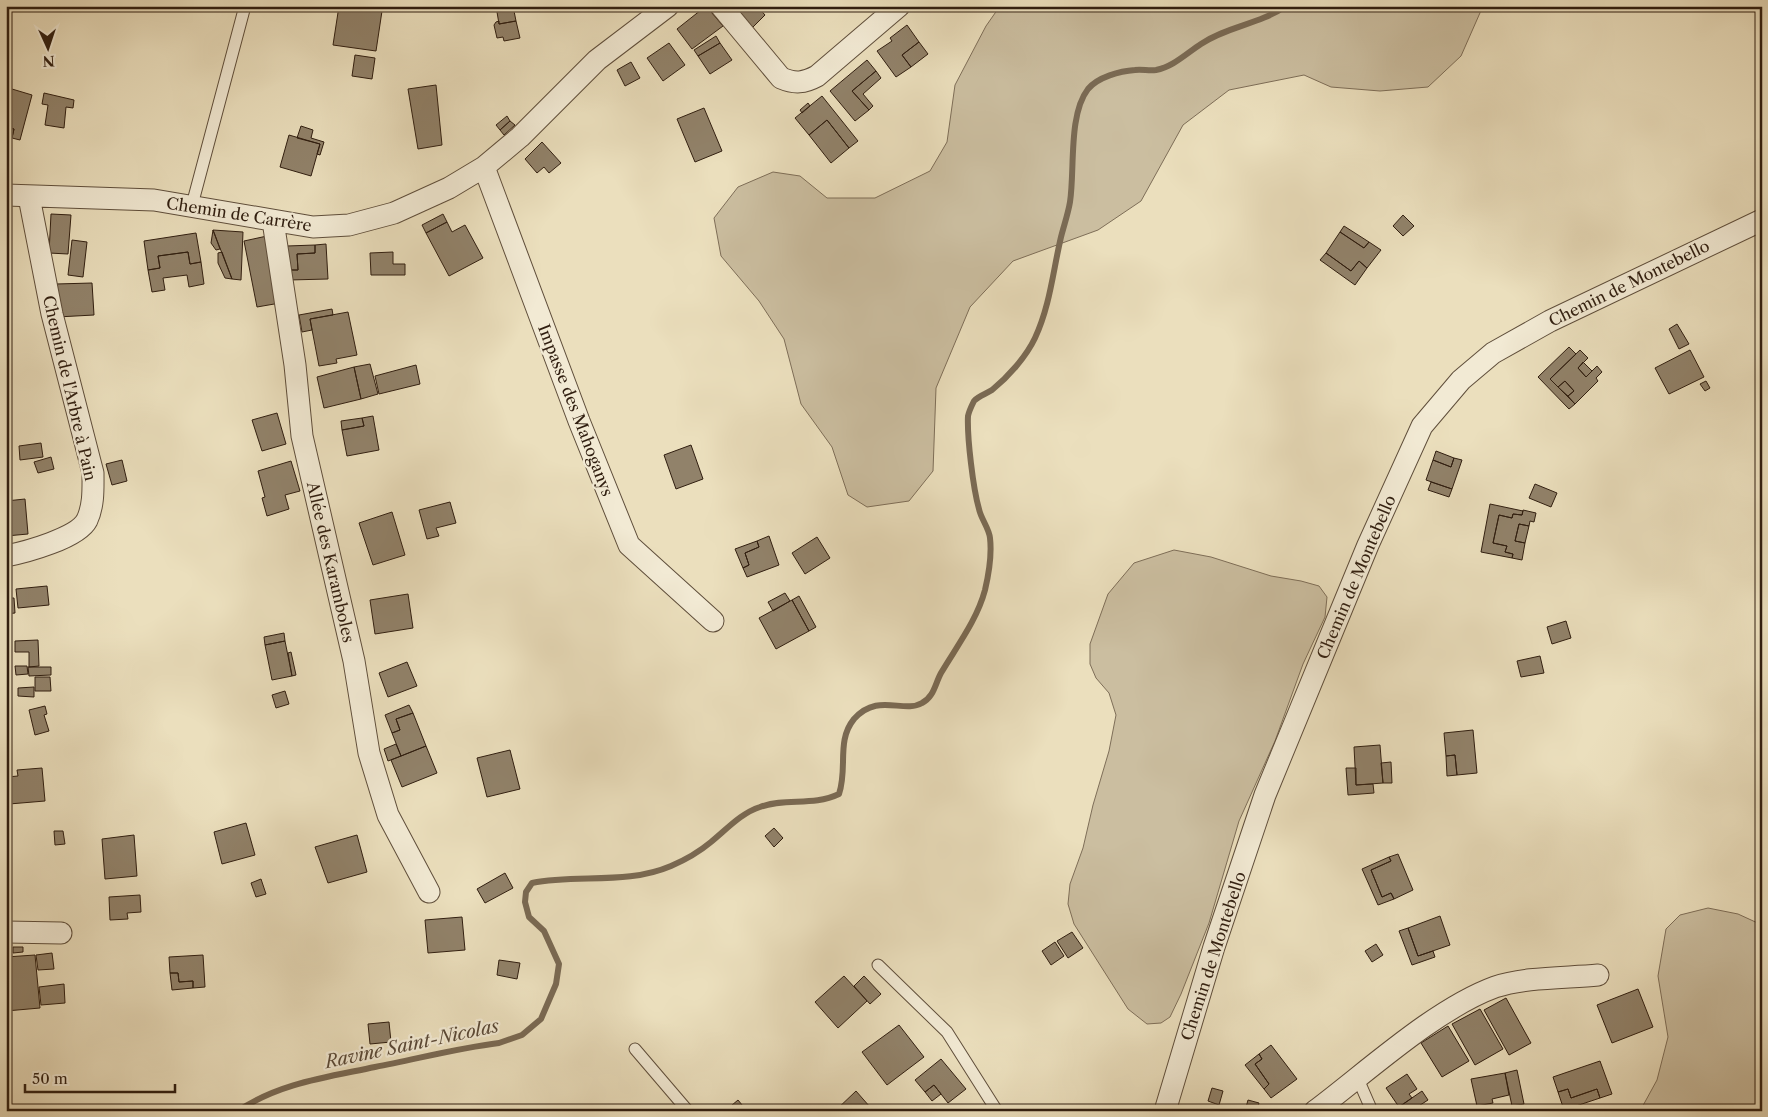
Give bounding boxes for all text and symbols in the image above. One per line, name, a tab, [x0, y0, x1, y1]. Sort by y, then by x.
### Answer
north arrow	[22, 22, 72, 72]
text: N	[42, 52, 55, 70]
street label: Chemin de Carrère	[165, 193, 313, 235]
street label: Chemin de Montebello	[1545, 235, 1713, 331]
street label: Chemin de l'Arbre à Pain	[39, 293, 101, 483]
street label: Impasse des Mahoganys	[534, 321, 618, 499]
street label: Allée des Karamboles	[303, 479, 359, 644]
street label: Chemin de Montebello	[1312, 492, 1400, 662]
street label: Chemin de Montebello	[1176, 869, 1250, 1043]
water label: Ravine Saint-Nicolas	[321, 1015, 501, 1074]
scale bar	[25, 1062, 175, 1094]
text: 50 m	[32, 1069, 68, 1088]

